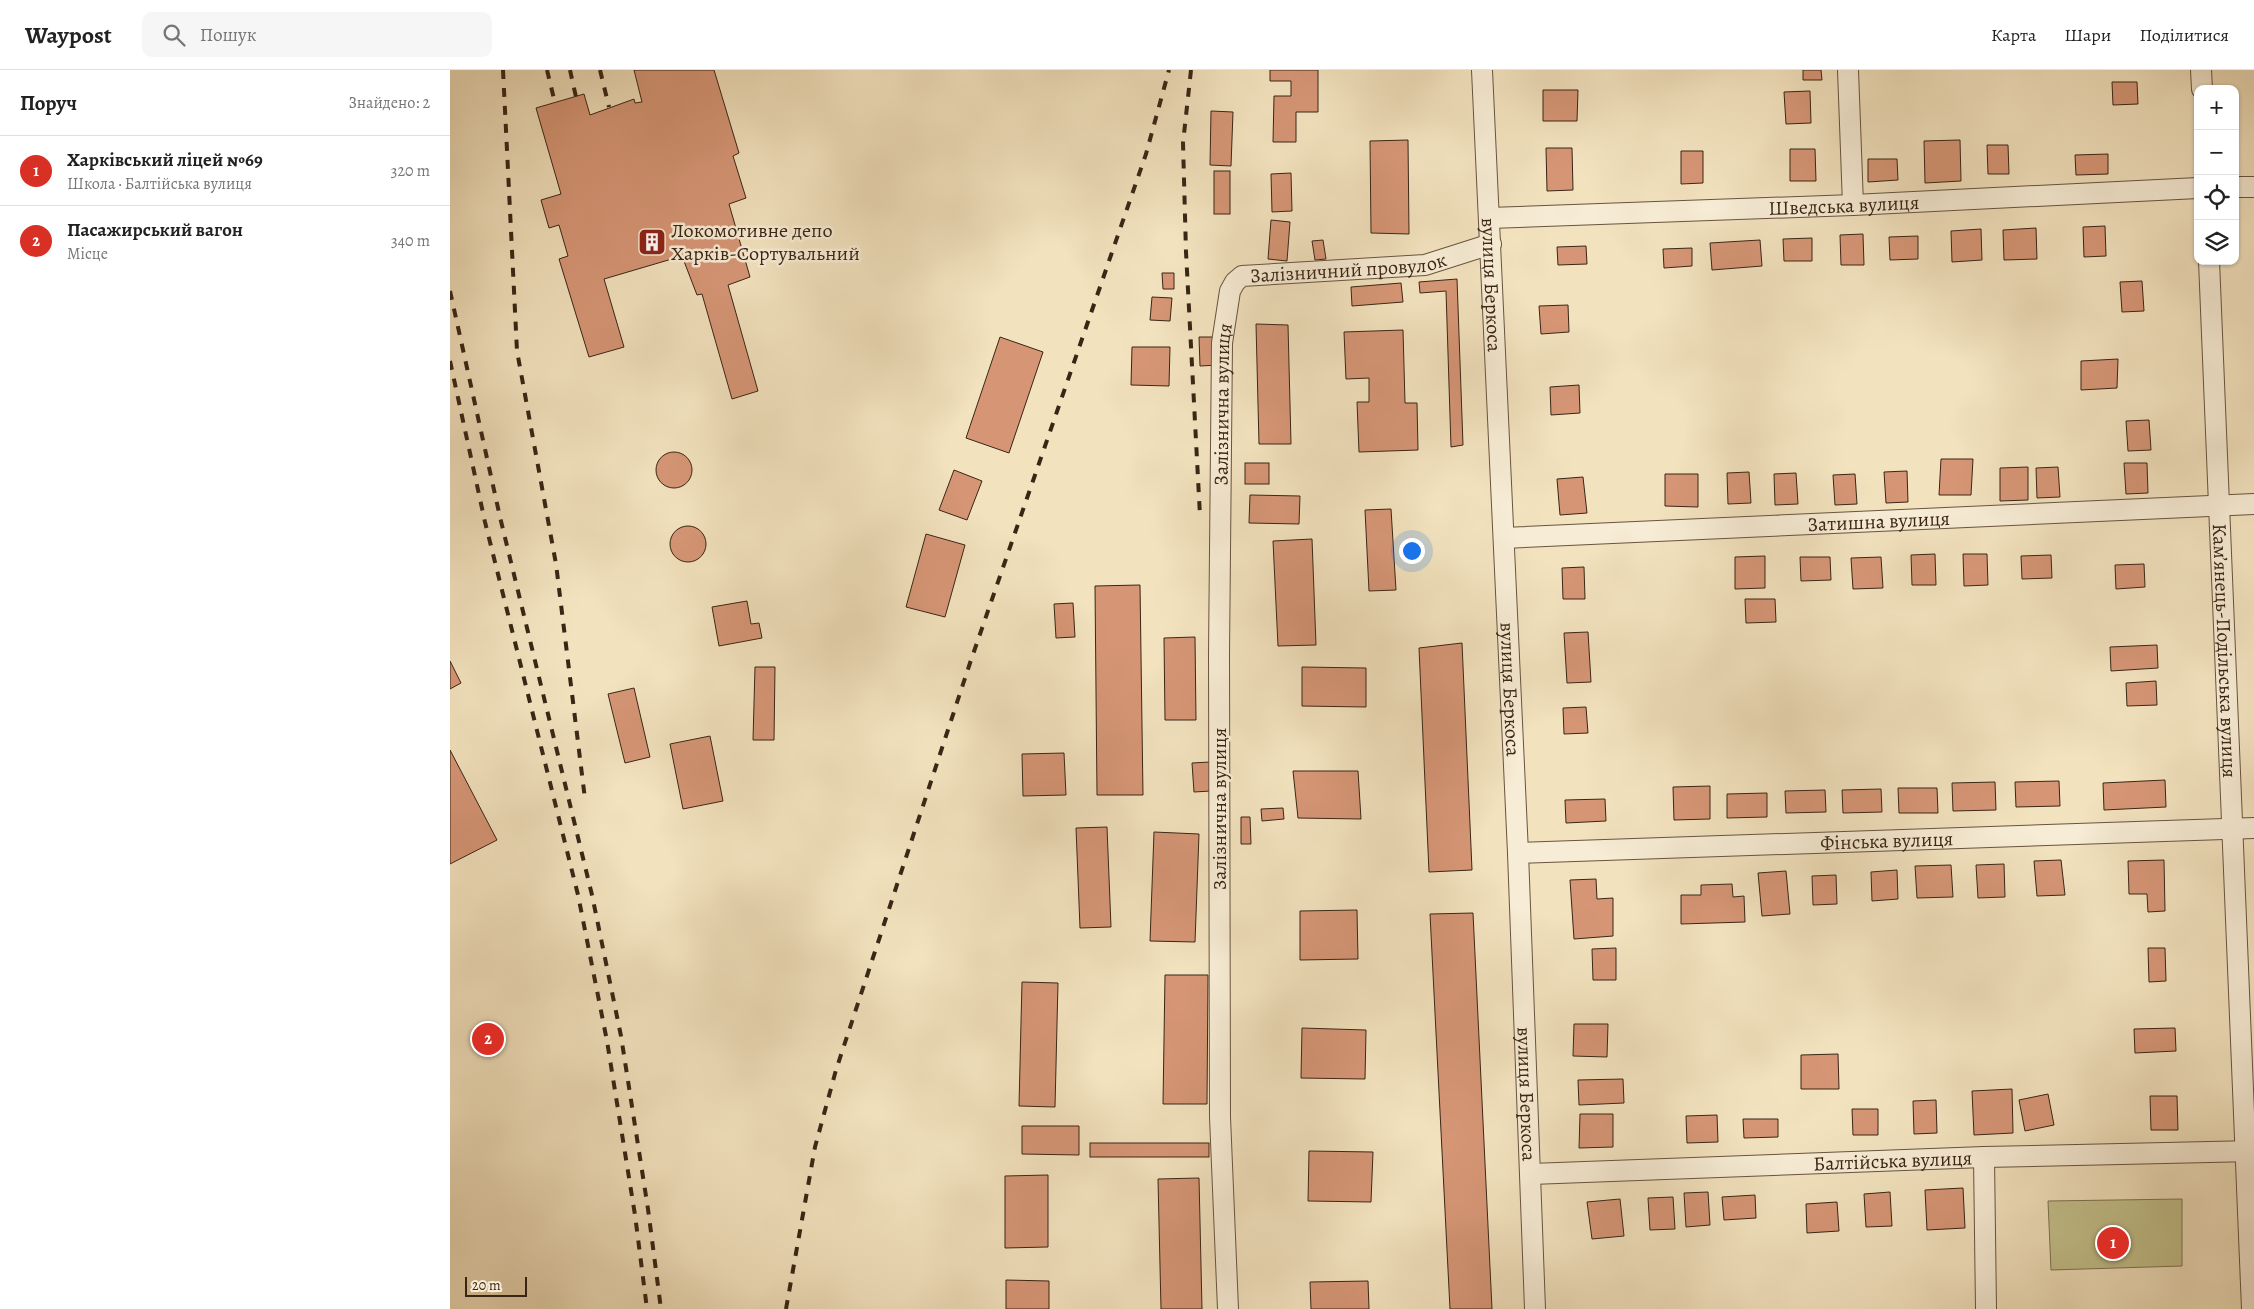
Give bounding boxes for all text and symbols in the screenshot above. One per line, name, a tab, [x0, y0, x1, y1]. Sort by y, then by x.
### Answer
search box	[142, 12, 492, 57]
text: Waypost	[25, 19, 112, 51]
icon: search	[160, 21, 188, 49]
text: Пошук	[200, 22, 257, 48]
text: Карта	[1991, 23, 2036, 47]
text: Шари	[2064, 23, 2111, 47]
text: Поділитися	[2139, 23, 2229, 47]
map controls	[2194, 85, 2239, 265]
button: +	[2194, 85, 2239, 130]
text: Поруч	[20, 89, 77, 117]
text: Знайдено: 2	[349, 92, 430, 114]
button: −	[2194, 130, 2239, 175]
text: Харківський ліцей №69	[67, 147, 263, 173]
text: 1	[33, 160, 39, 182]
text: 320 m	[391, 160, 430, 182]
text: Школа · Балтійська вулиця	[67, 173, 252, 195]
button: locate	[2194, 175, 2239, 220]
street label: Шведська вулиця	[1768, 188, 1920, 222]
text: Пасажирський вагон	[67, 217, 243, 243]
place label: Локомотивне депо Харків-Сортувальний	[671, 217, 860, 267]
street label: вулиця Беркоса	[1475, 217, 1508, 353]
button: layers	[2194, 220, 2239, 265]
building icon: Локомотивне депо Харків-Сортувальний	[637, 227, 667, 257]
text: 2	[32, 230, 40, 252]
text: 340 m	[391, 230, 430, 252]
text: Місце	[67, 243, 108, 265]
street label: Залізничний провулок	[1249, 245, 1450, 289]
street label: Залізнична вулиця	[1207, 321, 1238, 486]
street label: Затишна вулиця	[1807, 504, 1950, 538]
street label: Кам’янець-Подільська вулиця	[2206, 523, 2244, 779]
your location	[1399, 538, 1425, 564]
street label: вулиця Беркоса	[1494, 622, 1527, 758]
street label: Залізнична вулиця	[1206, 728, 1233, 890]
street label: Фінська вулиця	[1820, 825, 1954, 856]
pin: 2	[472, 1020, 504, 1058]
street label: вулиця Беркоса	[1511, 1026, 1543, 1162]
street label: Балтійська вулиця	[1813, 1144, 1973, 1177]
pin: 1	[2097, 1224, 2129, 1262]
scale bar	[465, 1274, 528, 1297]
text: 20 m	[472, 1276, 501, 1295]

